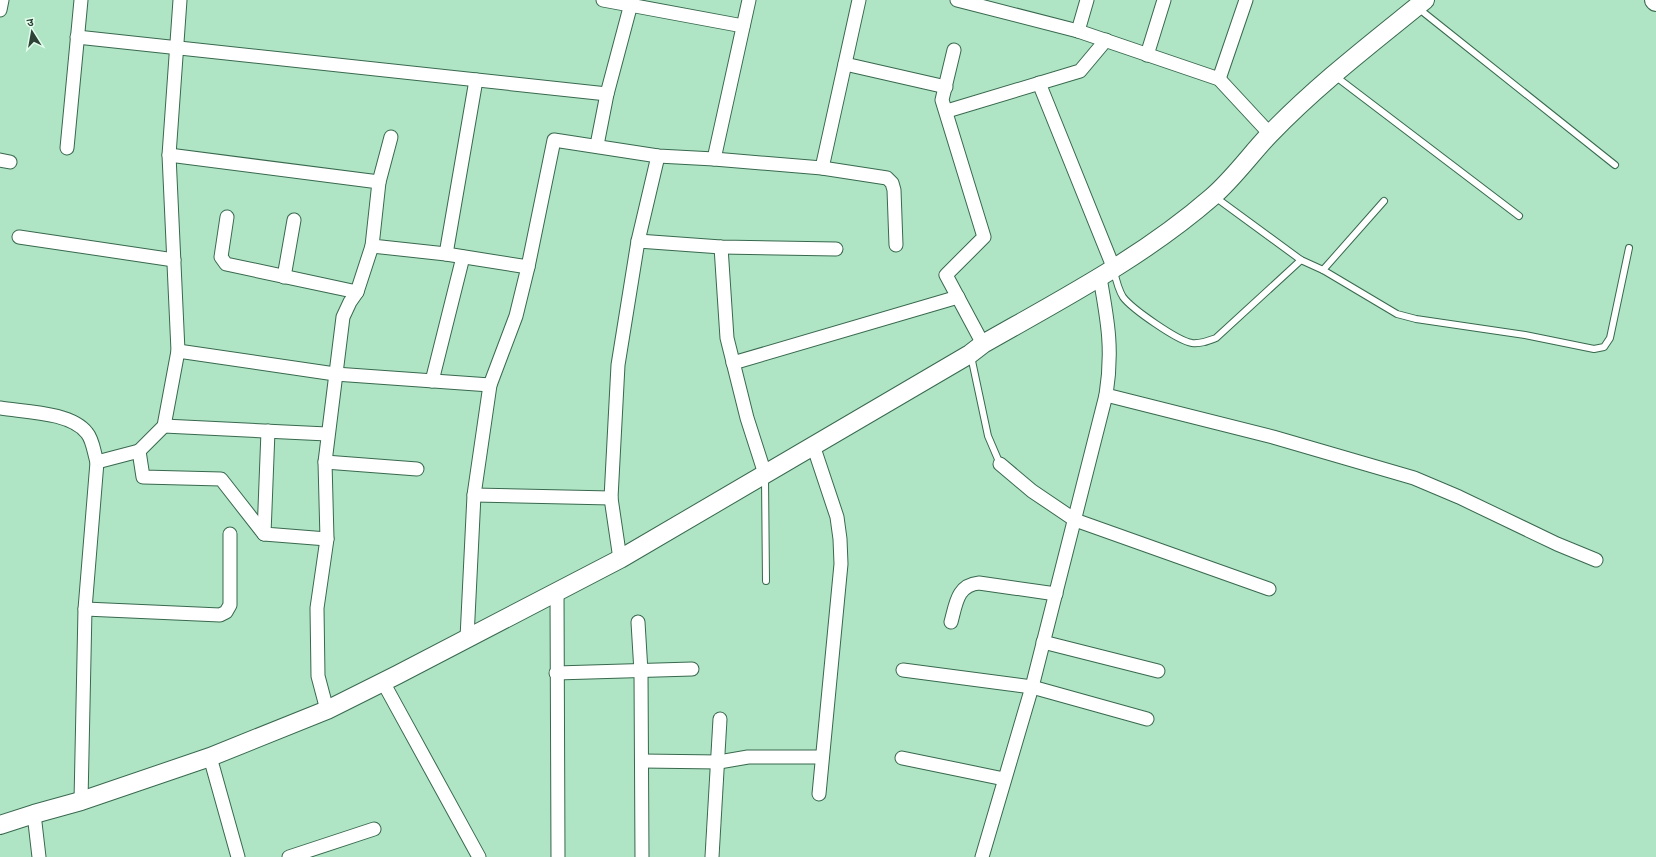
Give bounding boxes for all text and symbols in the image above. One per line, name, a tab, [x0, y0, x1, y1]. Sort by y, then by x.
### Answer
north arrow	[12, 12, 52, 52]
text: उ	[26, 15, 35, 30]

